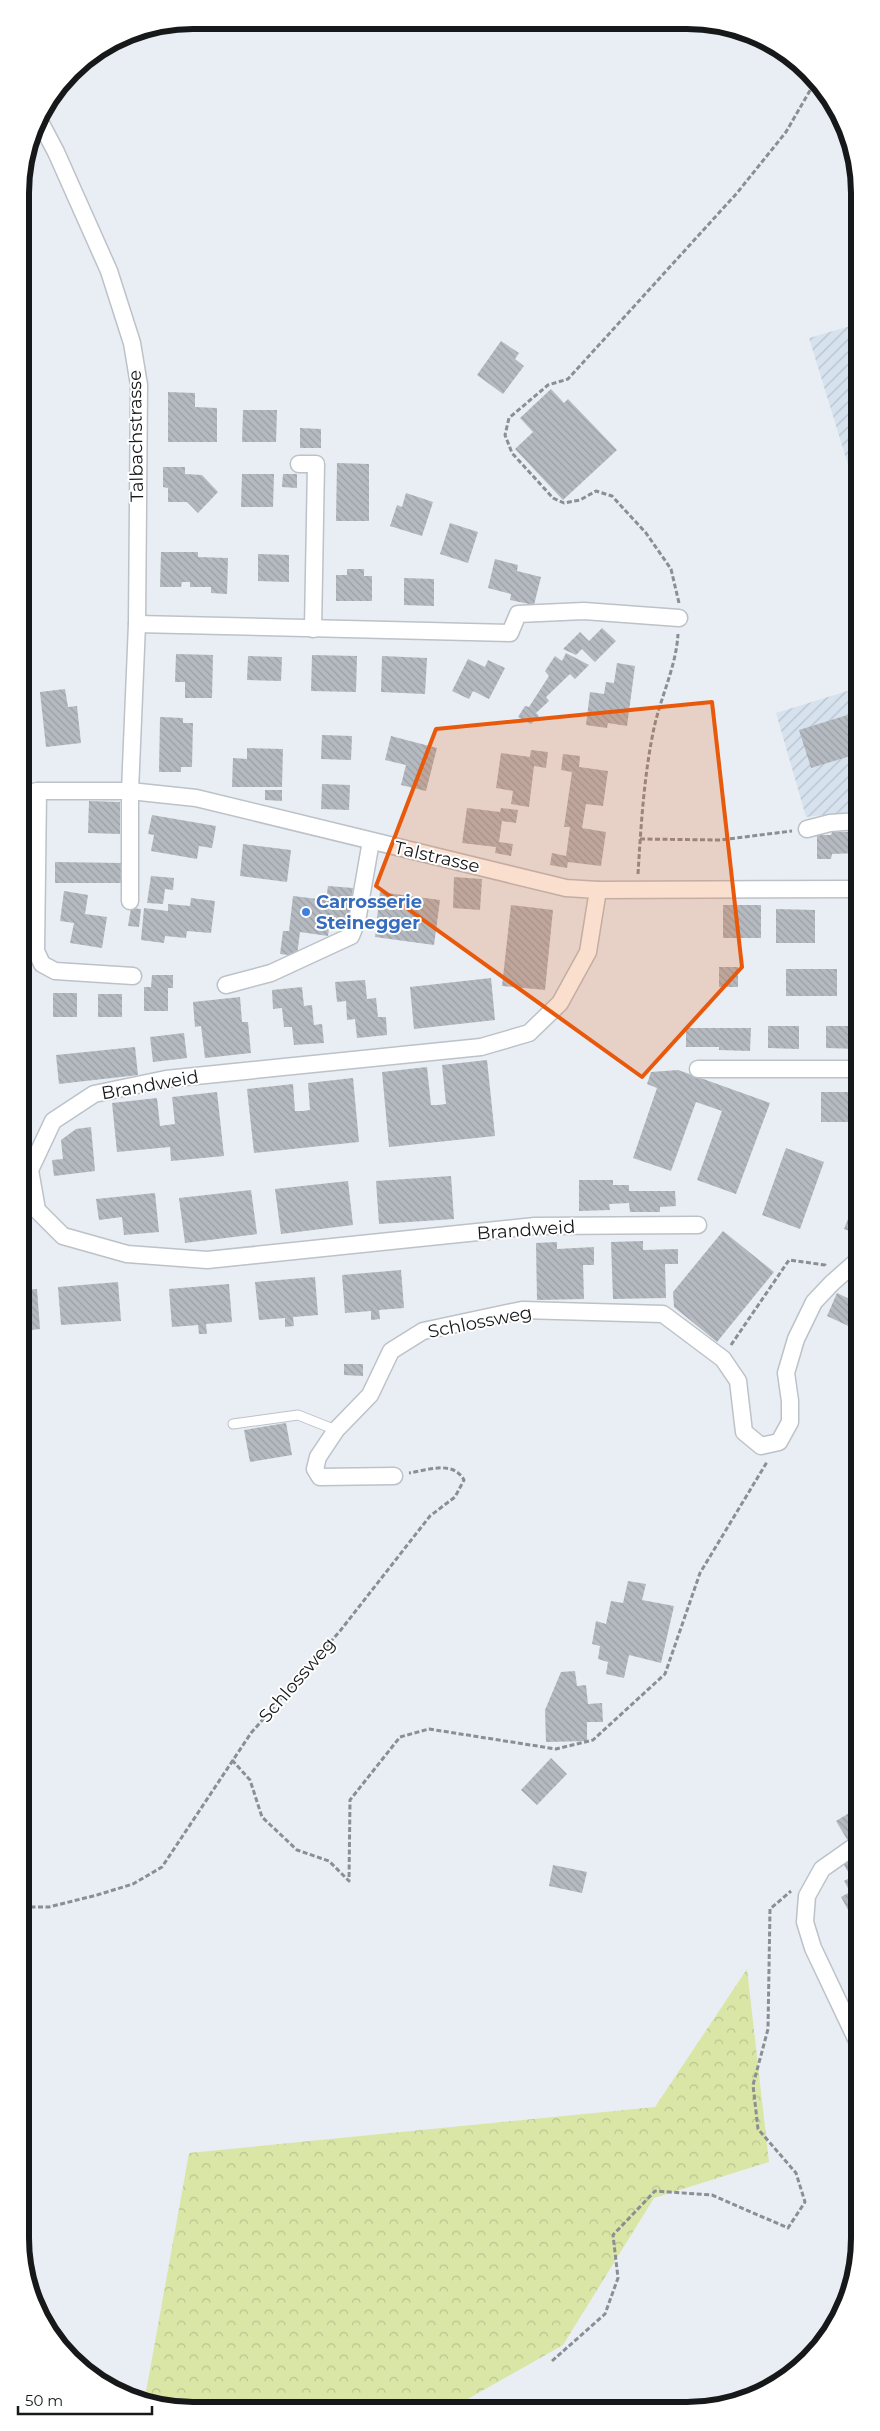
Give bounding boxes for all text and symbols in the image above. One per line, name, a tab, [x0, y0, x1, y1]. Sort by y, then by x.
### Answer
street label: Talbachstrasse	[124, 370, 148, 502]
street label: Talstrasse	[392, 837, 482, 878]
place label: Carrosserie Steinegger	[316, 891, 422, 934]
marker: Carrosserie Steinegger	[300, 906, 312, 918]
street label: Brandweid	[100, 1066, 200, 1104]
street label: Brandweid	[476, 1216, 576, 1244]
street label: Schlossweg	[426, 1301, 534, 1343]
street label: Schlossweg	[254, 1633, 340, 1727]
scale bar	[18, 2384, 151, 2416]
text: 50 m	[25, 2391, 63, 2410]

